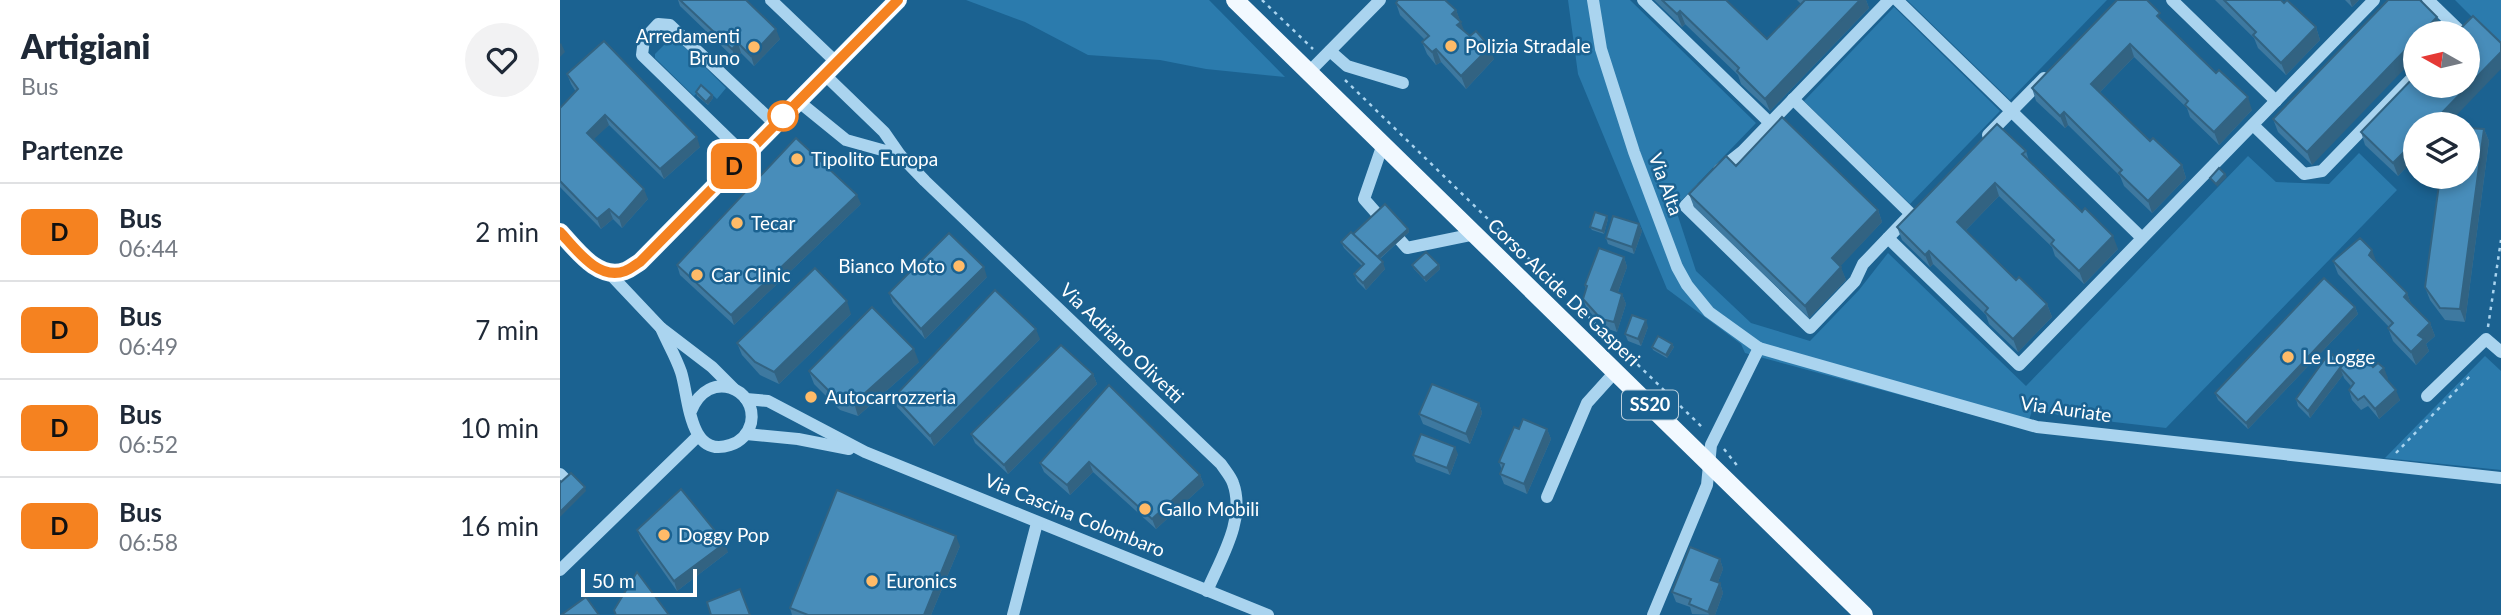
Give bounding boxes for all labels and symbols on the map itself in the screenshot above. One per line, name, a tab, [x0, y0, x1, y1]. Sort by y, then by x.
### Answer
north arrow	[2403, 21, 2480, 98]
place label: Arredamenti Bruno	[636, 24, 740, 69]
place label: Polizia Stradale	[1465, 34, 1591, 57]
marker: Polizia Stradale	[1443, 38, 1459, 54]
marker: Arredamenti Bruno	[746, 39, 762, 55]
unlabelled marker	[768, 101, 798, 131]
line badge: D	[711, 143, 757, 189]
place label: Tipolito Europa	[811, 147, 938, 170]
street label: Via Alta	[1645, 150, 1688, 218]
marker: Tipolito Europa	[789, 151, 805, 167]
place label: Tecar	[751, 211, 795, 234]
street label: Corso Alcide De Gasperi	[1483, 213, 1645, 370]
marker: Tecar	[729, 215, 745, 231]
place label: Bianco Moto	[838, 254, 945, 277]
marker: Bianco Moto	[951, 258, 967, 274]
place label: Car Clinic	[711, 263, 791, 286]
marker: Car Clinic	[689, 267, 705, 283]
street label: Via Adriano Olivetti	[1056, 278, 1189, 407]
place label: Le Logge	[2302, 345, 2375, 368]
marker: Le Logge	[2280, 349, 2296, 365]
place label: Autocarrozzeria	[825, 385, 956, 408]
marker: Autocarrozzeria	[803, 389, 819, 405]
road number: SS20	[1622, 390, 1678, 419]
street label: Via Auriate	[2019, 391, 2113, 426]
street label: Via Cascina Colombaro	[982, 468, 1169, 561]
place label: Gallo Mobili	[1159, 497, 1259, 520]
marker: Gallo Mobili	[1137, 501, 1153, 517]
place label: Doggy Pop	[678, 523, 769, 546]
marker: Doggy Pop	[656, 527, 672, 543]
scale bar	[581, 566, 696, 598]
place label: Euronics	[886, 569, 957, 592]
marker: Euronics	[864, 573, 880, 589]

